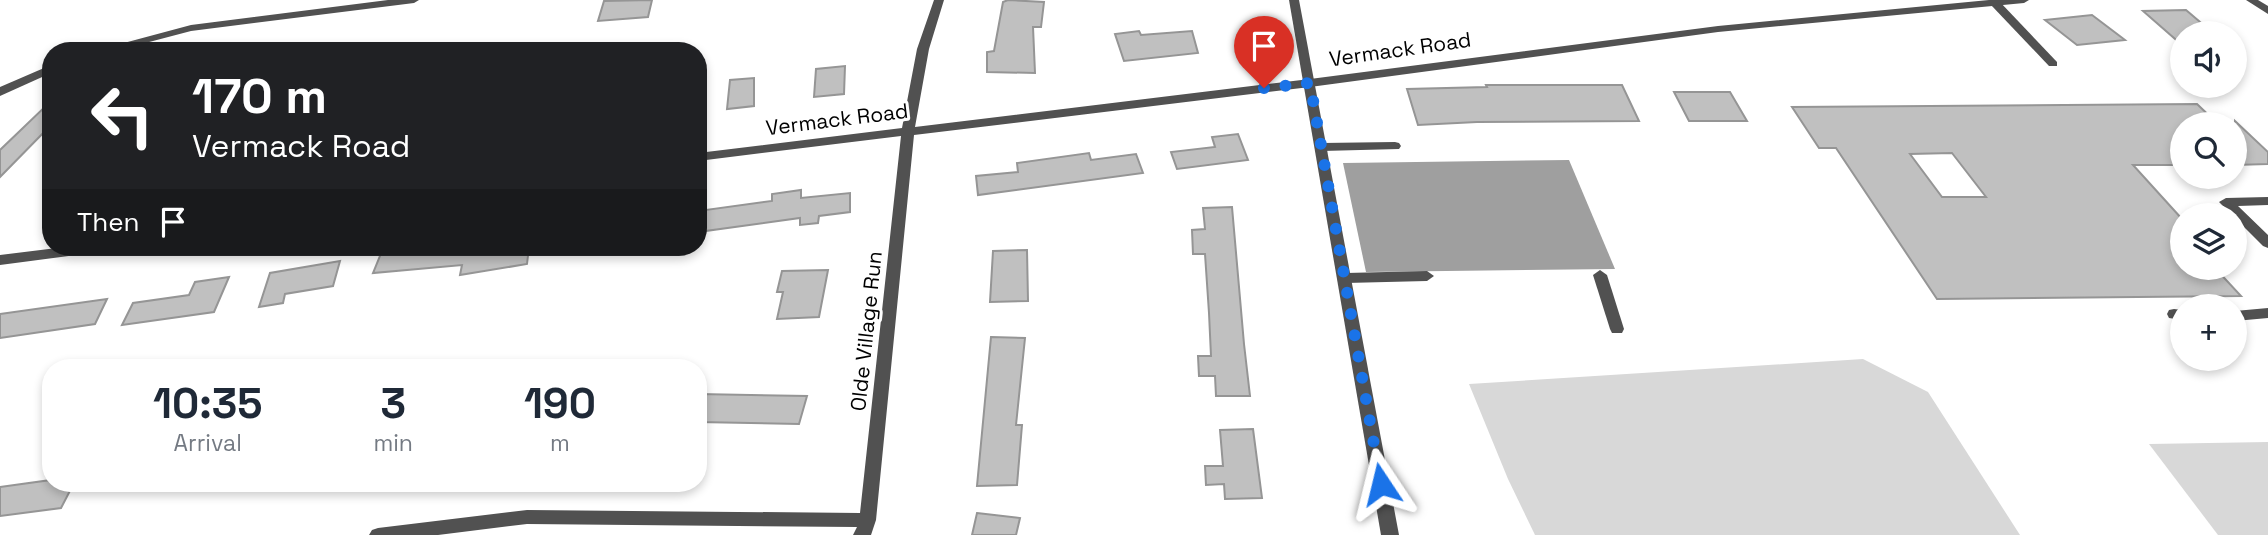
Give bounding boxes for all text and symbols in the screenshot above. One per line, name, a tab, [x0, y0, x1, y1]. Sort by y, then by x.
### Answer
pin	[1234, 16, 1294, 88]
map controls	[2170, 21, 2247, 371]
button: sound	[2170, 21, 2247, 98]
street label: Vermack Road	[1327, 26, 1473, 72]
icon: arrive	[1245, 27, 1283, 65]
text: 170 m	[192, 65, 327, 127]
icon: left	[77, 70, 168, 161]
street label: Vermack Road	[764, 97, 910, 141]
button: search	[2170, 112, 2247, 189]
text: Vermack Road	[192, 126, 410, 166]
icon: arrive	[154, 203, 192, 241]
button: layers	[2170, 203, 2247, 280]
text: Then	[77, 205, 140, 239]
street label: Olde Village Run	[844, 250, 888, 412]
button: +	[2170, 294, 2247, 371]
text: 10:35	[153, 377, 262, 430]
text: 3	[380, 377, 406, 430]
text: 190	[524, 377, 596, 430]
text: Arrival	[174, 428, 242, 458]
text: min	[373, 428, 413, 458]
text: m	[550, 428, 570, 458]
position arrow	[1344, 447, 1418, 521]

